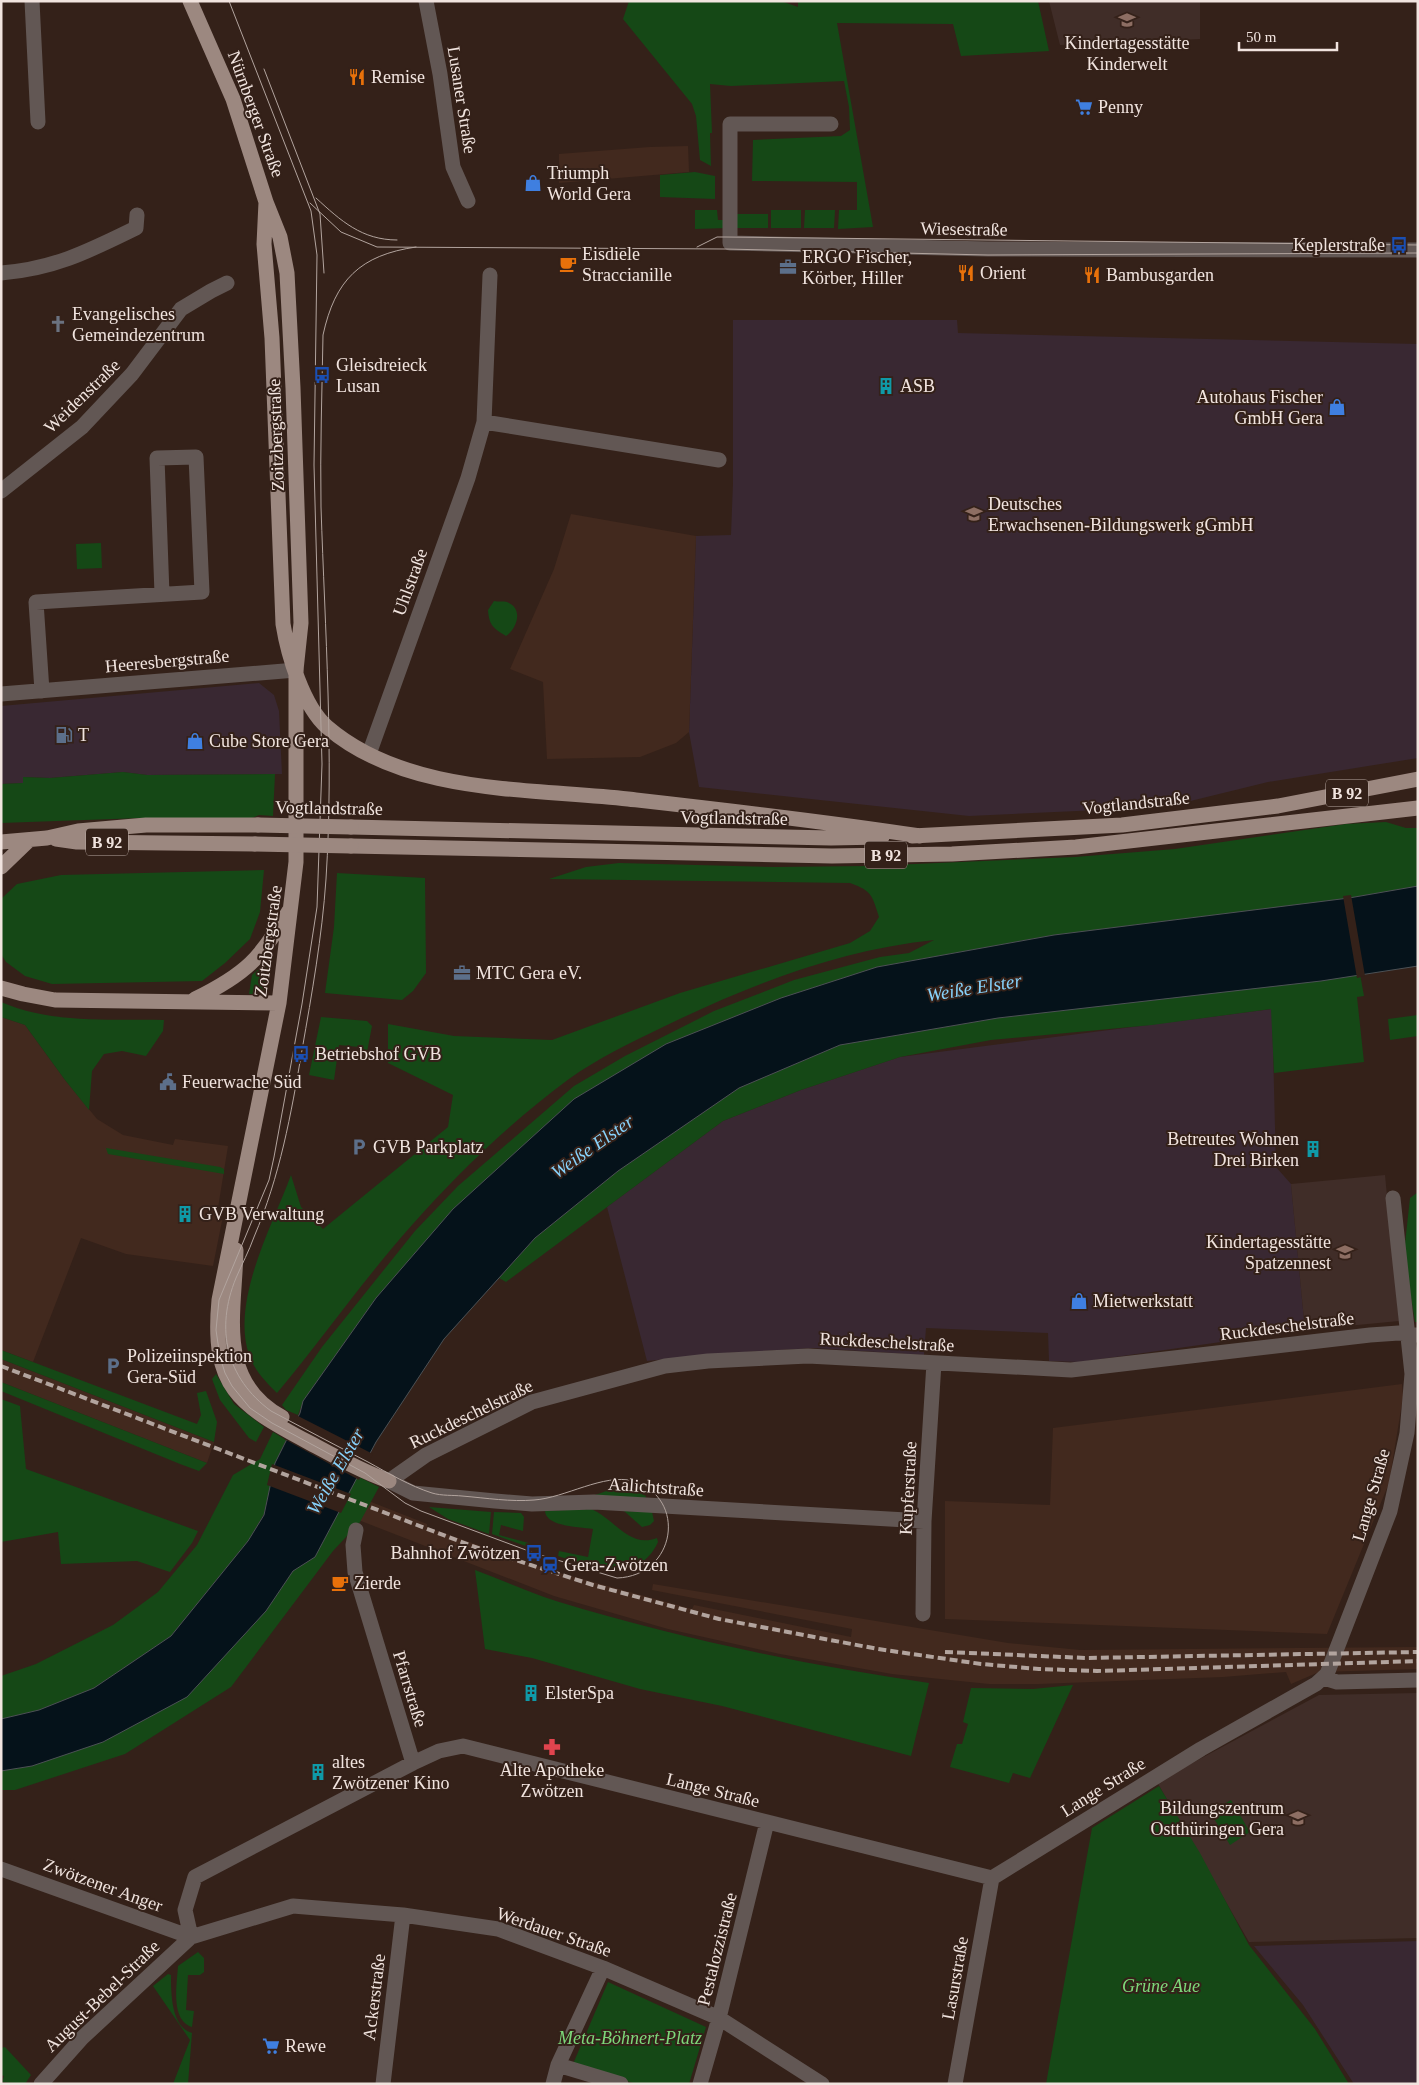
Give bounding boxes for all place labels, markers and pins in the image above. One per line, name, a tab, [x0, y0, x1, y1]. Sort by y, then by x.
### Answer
school or university icon: Kindertagesstätte Kinderwelt	[1117, 10, 1137, 30]
place label: Kindertagesstätte Kinderwelt	[1065, 33, 1189, 74]
restaurant icon: Remise	[347, 67, 367, 87]
place label: Remise	[371, 67, 425, 87]
supermarket icon: Penny	[1074, 97, 1094, 117]
place label: Penny	[1098, 97, 1143, 117]
place label: Triumph World Gera	[547, 163, 631, 204]
shop icon: Triumph World Gera	[523, 173, 543, 193]
place label: Keplerstraße	[1293, 235, 1385, 255]
bus stop icon: Keplerstraße	[1389, 235, 1409, 255]
place label: Eisdiele Straccianille	[582, 244, 672, 285]
place label: ERGO Fischer, Körber, Hiller	[802, 247, 912, 288]
cafe icon: Eisdiele Straccianille	[558, 254, 578, 274]
office icon: ERGO Fischer, Körber, Hiller	[778, 257, 798, 277]
restaurant icon: Orient	[956, 263, 976, 283]
place label: Orient	[980, 263, 1026, 283]
restaurant icon: Bambusgarden	[1082, 265, 1102, 285]
place label: Bambusgarden	[1106, 265, 1214, 285]
place label: Evangelisches Gemeindezentrum	[72, 304, 205, 345]
church icon: Evangelisches Gemeindezentrum	[48, 314, 68, 334]
place label: Gleisdreieck Lusan	[336, 355, 427, 396]
bus stop icon: Gleisdreieck Lusan	[312, 365, 332, 385]
building icon: ASB	[876, 376, 896, 396]
place label: ASB	[900, 376, 935, 396]
place label: Autohaus Fischer GmbH Gera	[1197, 387, 1323, 428]
shop icon: Autohaus Fischer GmbH Gera	[1327, 397, 1347, 417]
place label: Deutsches Erwachsenen-Bildungswerk gGmbH	[988, 494, 1253, 535]
school or university icon: Deutsches Erwachsenen-Bildungswerk gGmbH	[964, 504, 984, 524]
fuel station icon: T	[54, 725, 74, 745]
place label: T	[78, 725, 89, 745]
shop icon: Cube Store Gera	[185, 731, 205, 751]
place label: Cube Store Gera	[209, 731, 329, 751]
office icon: MTC Gera eV.	[452, 963, 472, 983]
place label: MTC Gera eV.	[476, 963, 582, 983]
bus stop icon: Betriebshof GVB	[291, 1044, 311, 1064]
place label: Betriebshof GVB	[315, 1044, 441, 1064]
public building icon: Feuerwache Süd	[158, 1072, 178, 1092]
place label: Feuerwache Süd	[182, 1072, 301, 1092]
place label: Betreutes Wohnen Drei Birken	[1167, 1129, 1299, 1170]
parking icon: GVB Parkplatz	[349, 1137, 369, 1157]
place label: GVB Parkplatz	[373, 1137, 483, 1157]
building icon: Betreutes Wohnen Drei Birken	[1303, 1139, 1323, 1159]
building icon: GVB Verwaltung	[175, 1204, 195, 1224]
place label: GVB Verwaltung	[199, 1204, 324, 1224]
place label: Kindertagesstätte Spatzennest	[1206, 1232, 1331, 1273]
school or university icon: Kindertagesstätte Spatzennest	[1335, 1242, 1355, 1262]
shop icon: Mietwerkstatt	[1069, 1291, 1089, 1311]
place label: Mietwerkstatt	[1093, 1291, 1193, 1311]
place label: Polizeiinspektion Gera-Süd	[127, 1346, 252, 1387]
parking icon: Polizeiinspektion Gera-Süd	[103, 1356, 123, 1376]
place label: Bahnhof Zwötzen	[391, 1543, 520, 1563]
bus stop icon: Bahnhof Zwötzen	[524, 1543, 544, 1563]
station icon: Gera-Zwötzen	[540, 1555, 560, 1575]
place label: Gera-Zwötzen	[564, 1555, 668, 1575]
cafe icon: Zierde	[330, 1573, 350, 1593]
place label: Zierde	[354, 1573, 401, 1593]
building icon: ElsterSpa	[521, 1683, 541, 1703]
place label: ElsterSpa	[545, 1683, 614, 1703]
pharmacy icon: Alte Apotheke Zwötzen	[542, 1737, 562, 1757]
place label: altes Zwötzener Kino	[332, 1752, 449, 1793]
place label: Alte Apotheke Zwötzen	[500, 1760, 604, 1801]
building icon: altes Zwötzener Kino	[308, 1762, 328, 1782]
place label: Bildungszentrum Ostthüringen Gera	[1151, 1798, 1284, 1839]
school or university icon: Bildungszentrum Ostthüringen Gera	[1288, 1808, 1308, 1828]
supermarket icon: Rewe	[261, 2036, 281, 2056]
place label: Rewe	[285, 2036, 326, 2056]

